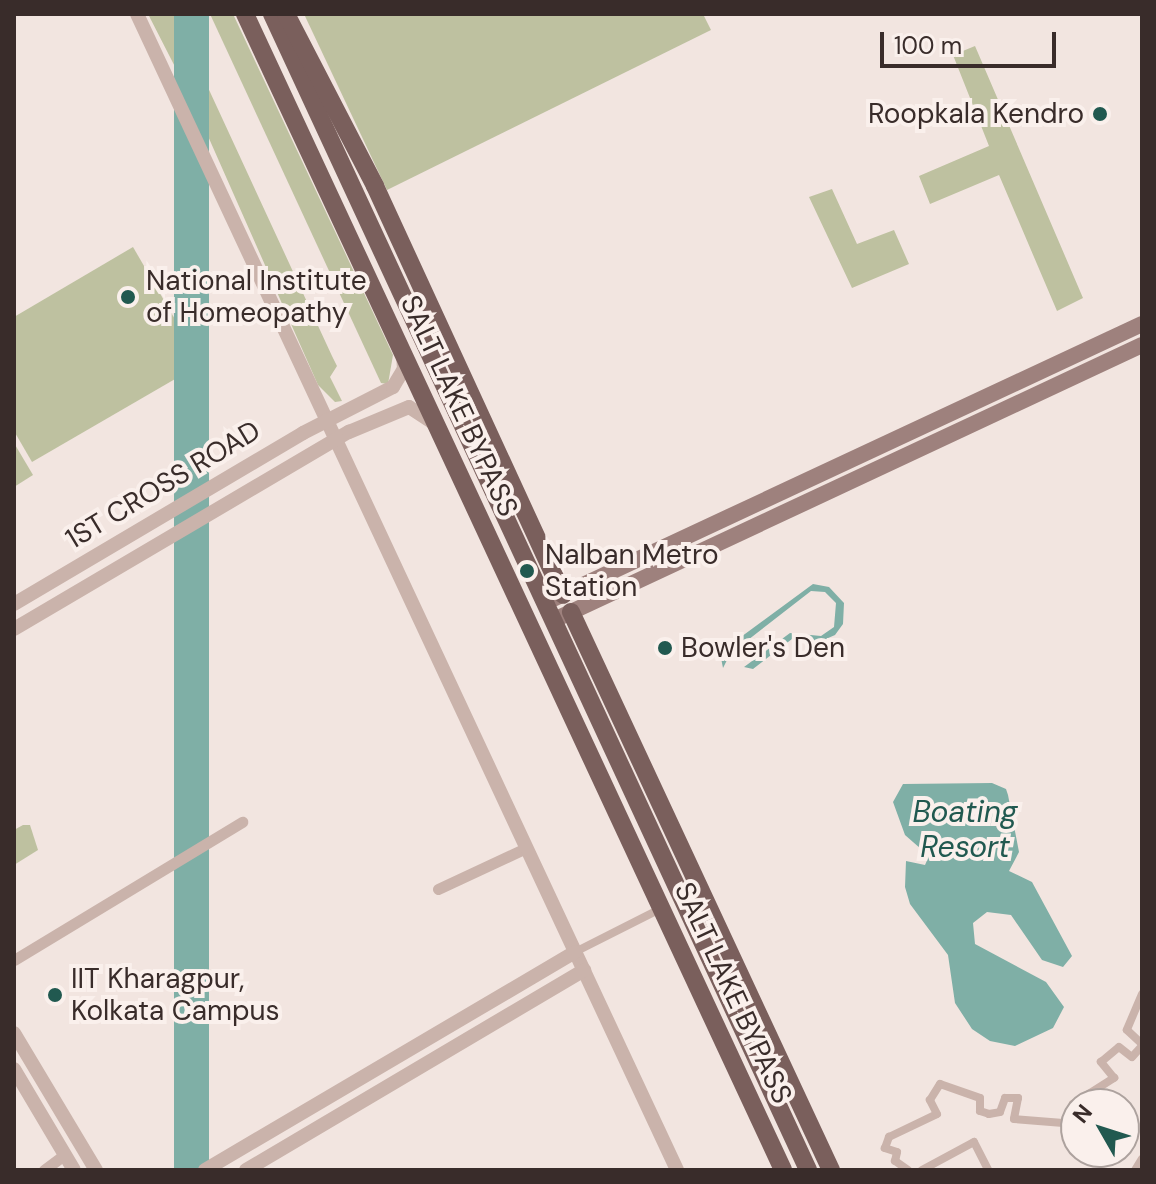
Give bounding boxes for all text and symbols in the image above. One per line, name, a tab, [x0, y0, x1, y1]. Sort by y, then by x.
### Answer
scale bar	[884, 16, 1060, 66]
text: 100 m	[894, 30, 962, 61]
place label: Roopkala Kendro	[868, 97, 1084, 131]
marker: Roopkala Kendro	[1091, 105, 1109, 123]
place label: National Institute of Homeopathy	[146, 264, 367, 330]
marker: National Institute of Homeopathy	[117, 286, 139, 308]
street label: SALT LAKE BYPASS	[393, 290, 525, 522]
street label: 1ST CROSS ROAD	[60, 414, 266, 556]
place label: Nalban Metro Station	[545, 538, 718, 604]
marker: Nalban Metro Station	[516, 560, 538, 582]
place label: Bowler's Den	[681, 631, 845, 665]
marker: Bowler's Den	[656, 639, 674, 657]
water label: Boating Resort	[912, 794, 1018, 864]
street label: SALT LAKE BYPASS	[667, 877, 799, 1109]
place label: IIT Kharagpur, Kolkata Campus	[71, 962, 280, 1028]
marker: IIT Kharagpur, Kolkata Campus	[46, 986, 64, 1004]
north arrow	[1060, 1088, 1140, 1168]
text: N	[1066, 1098, 1099, 1129]

